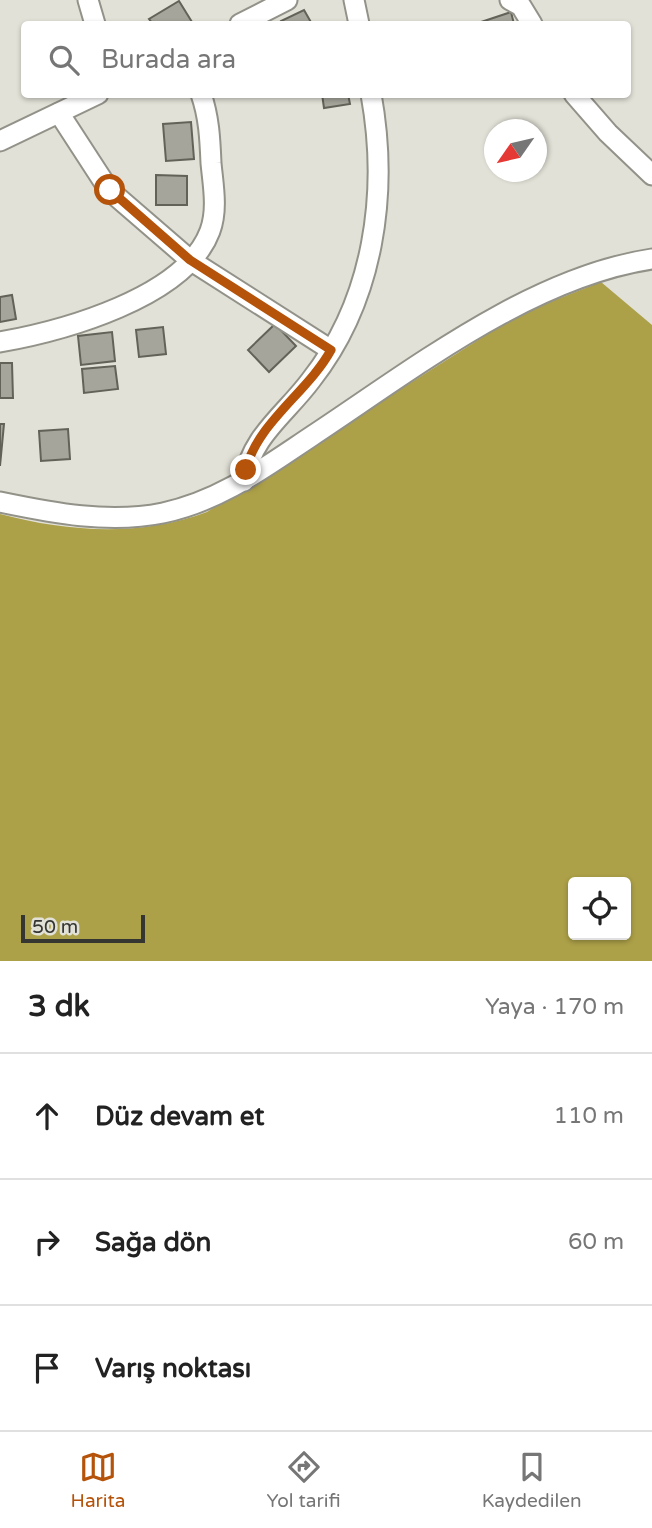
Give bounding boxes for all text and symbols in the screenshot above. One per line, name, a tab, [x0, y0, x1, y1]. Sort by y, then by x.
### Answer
search box	[21, 21, 631, 98]
icon: search	[45, 41, 83, 79]
text: Burada ara	[101, 44, 236, 75]
north arrow	[484, 119, 547, 182]
route start	[94, 174, 125, 205]
route end	[230, 454, 261, 485]
map controls	[568, 877, 631, 940]
button: locate	[568, 877, 631, 940]
scale bar	[21, 912, 145, 944]
text: 50 m	[32, 916, 78, 938]
text: 3 dk	[28, 988, 90, 1025]
text: Yaya · 170 m	[485, 993, 624, 1021]
icon: ahead	[28, 1097, 66, 1135]
text: Düz devam et	[95, 1101, 264, 1132]
text: 110 m	[554, 1102, 624, 1130]
icon: right	[28, 1223, 66, 1261]
text: Sağa dön	[95, 1227, 211, 1258]
text: 60 m	[568, 1228, 624, 1256]
icon: arrive	[28, 1349, 66, 1387]
text: Varış noktası	[95, 1353, 251, 1384]
tab: Harita	[71, 1448, 126, 1512]
tab: Yol tarifi	[267, 1448, 341, 1512]
tab: Kaydedilen	[482, 1448, 581, 1512]

